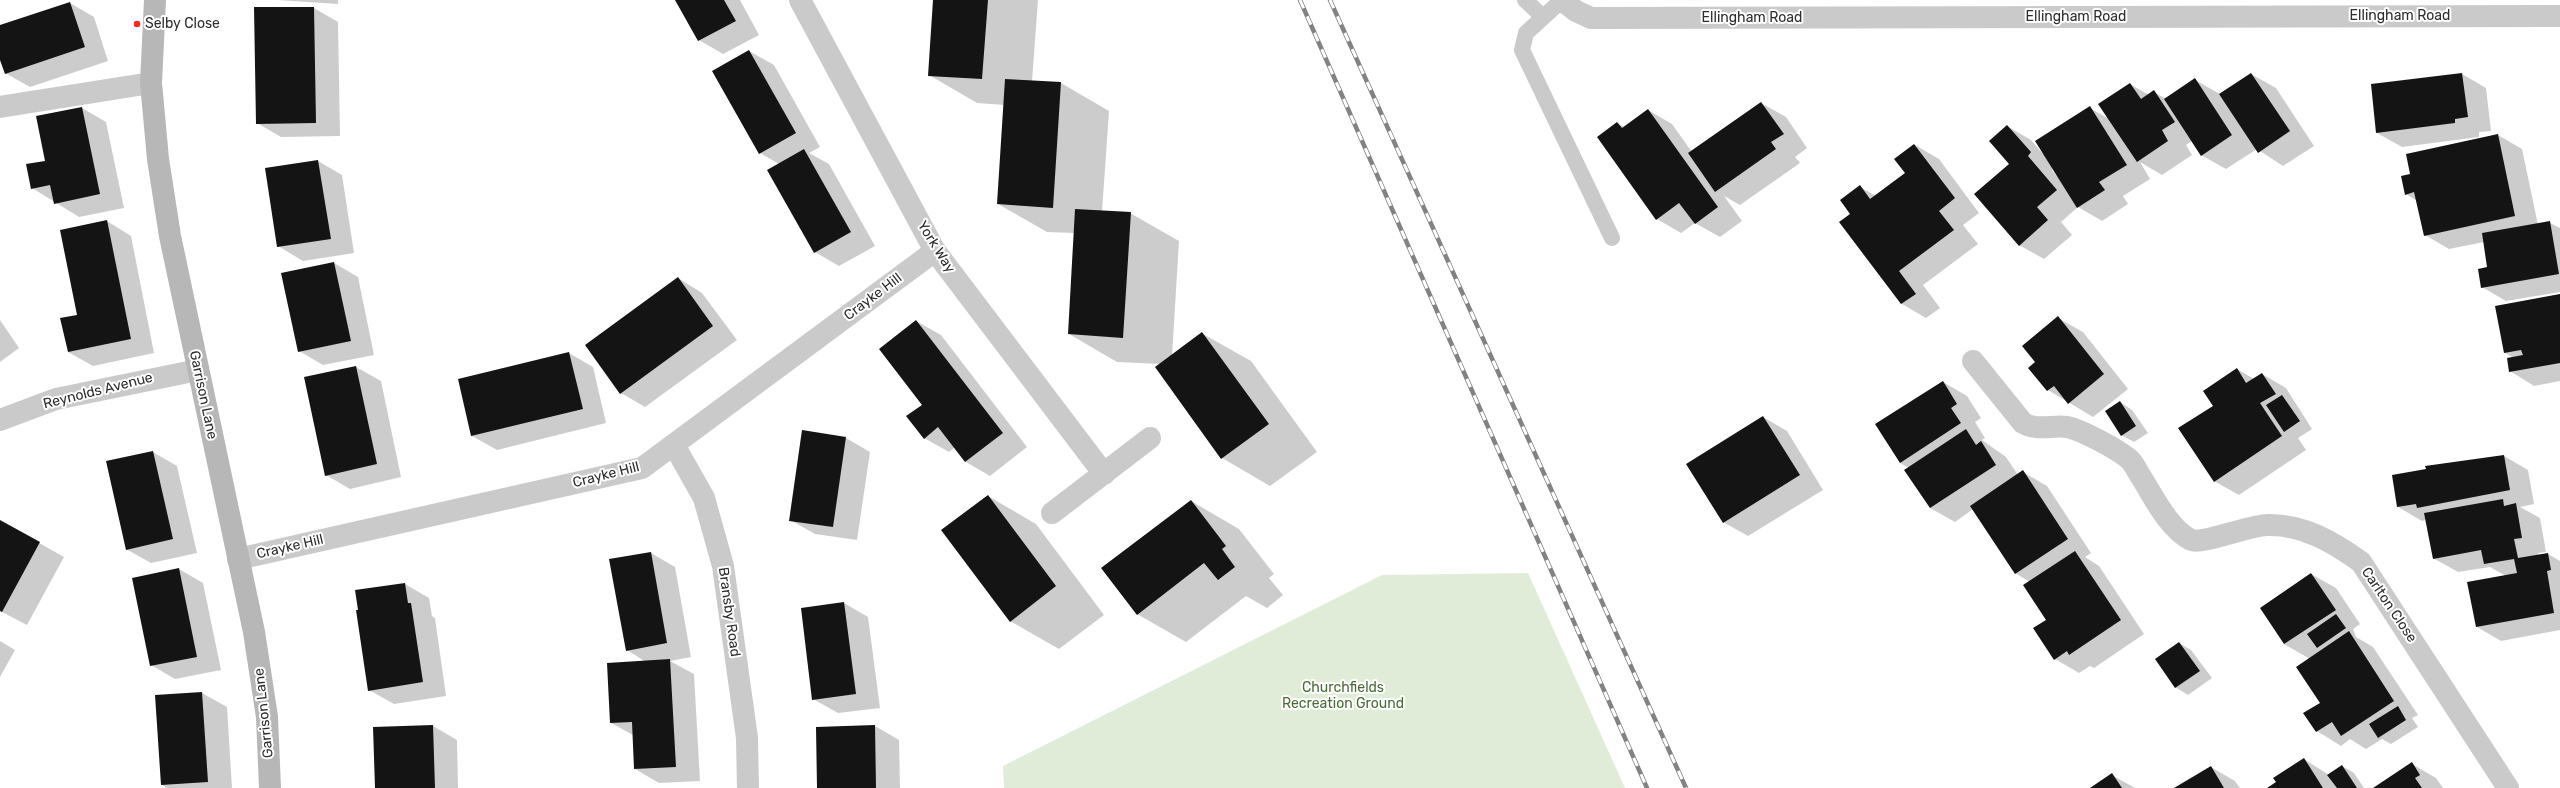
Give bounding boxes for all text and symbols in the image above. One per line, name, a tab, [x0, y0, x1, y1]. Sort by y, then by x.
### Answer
street label: Ellingham Road	[2350, 8, 2450, 24]
street label: Ellingham Road	[2026, 9, 2126, 25]
street label: Ellingham Road	[1702, 10, 1802, 26]
place label: Selby Close	[145, 16, 220, 32]
marker: Selby Close	[132, 19, 142, 29]
street label: York Way	[913, 218, 959, 276]
street label: Crayke Hill	[841, 270, 905, 324]
street label: Garrison Lane	[185, 349, 221, 441]
street label: Reynolds Avenue	[42, 369, 154, 413]
street label: Crayke Hill	[571, 459, 641, 491]
street label: Crayke Hill	[255, 531, 325, 563]
street label: Carlton Close	[2358, 564, 2420, 646]
street label: Bransby Road	[714, 566, 744, 658]
street label: Garrison Lane	[251, 667, 277, 759]
park label: Churchfields Recreation Ground	[1282, 680, 1404, 712]

